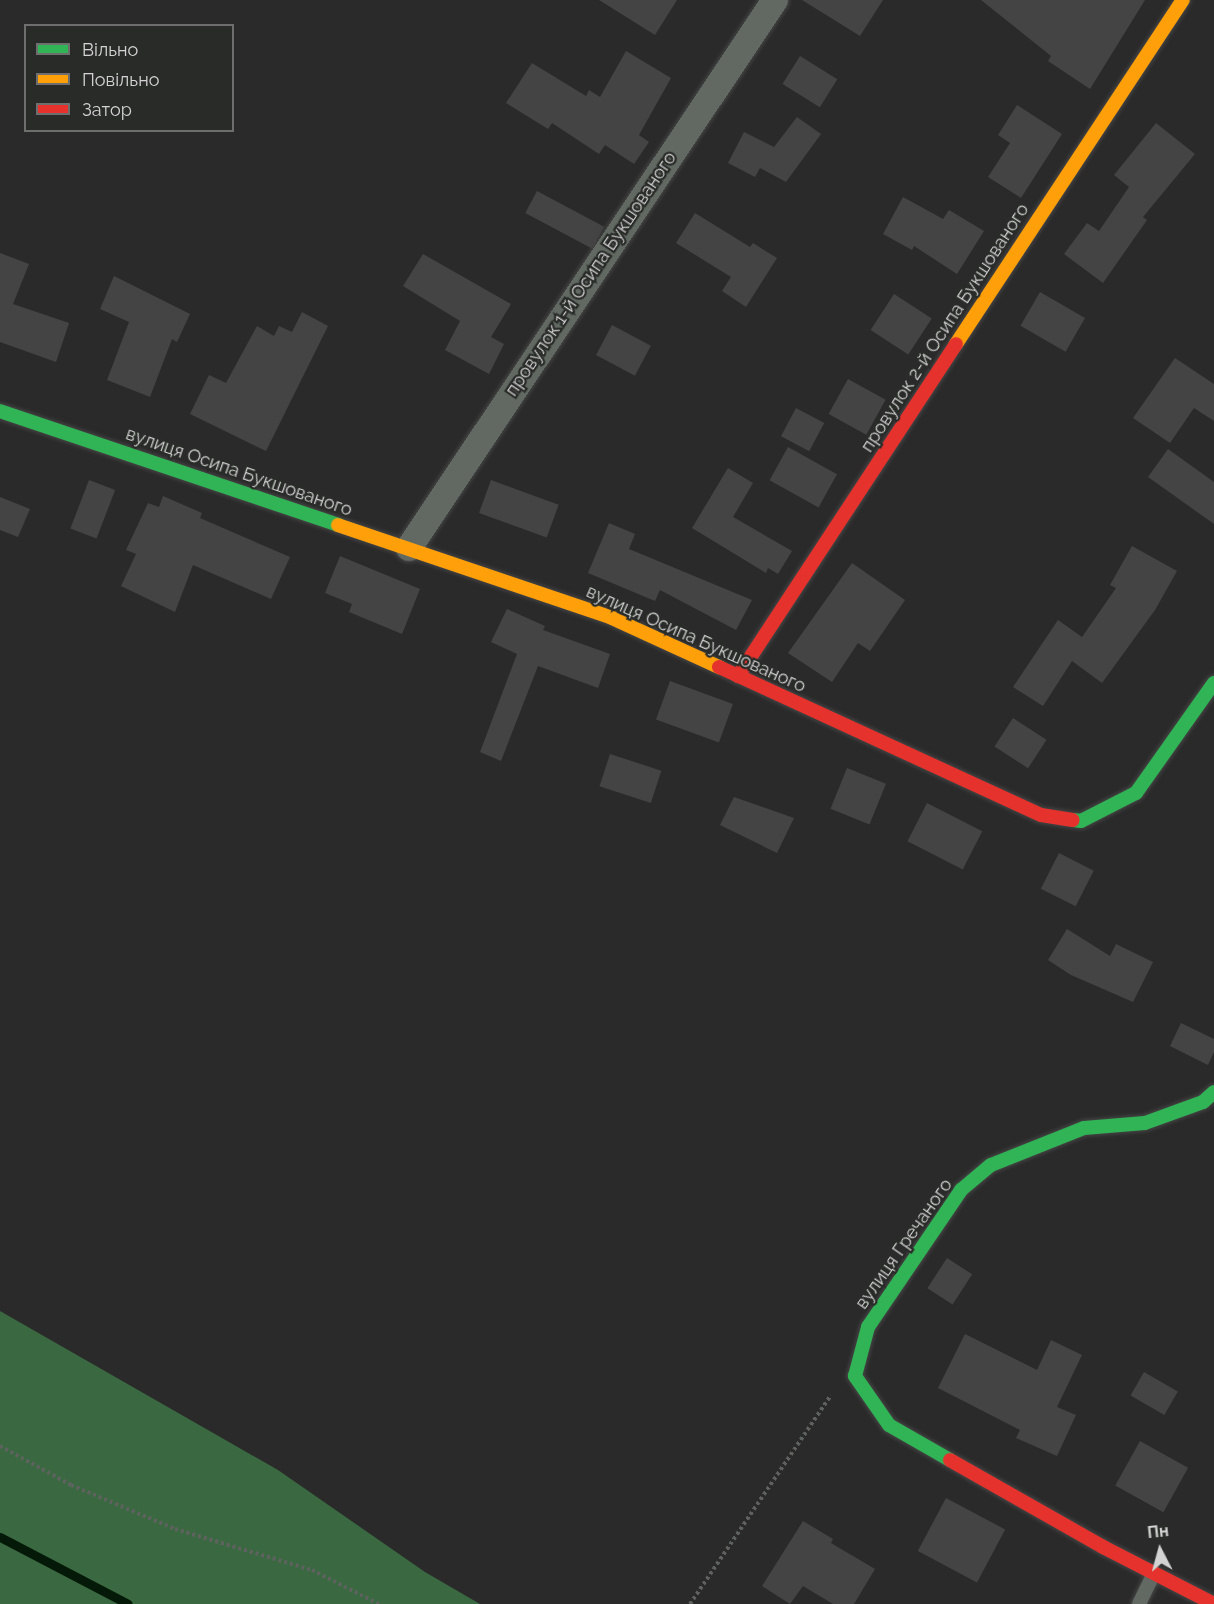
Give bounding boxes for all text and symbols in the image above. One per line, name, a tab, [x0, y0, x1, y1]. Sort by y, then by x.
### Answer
legend	[24, 24, 234, 132]
text: Вільно	[82, 39, 138, 60]
text: Повільно	[82, 69, 159, 90]
text: Затор	[82, 99, 132, 120]
street label: провулок 1-й Осипа Букшованого	[501, 148, 681, 400]
street label: провулок 2-й Осипа Букшованого	[856, 200, 1034, 456]
street label: вулиця Осипа Букшованого	[123, 423, 355, 521]
street label: вулиця Осипа Букшованого	[583, 581, 809, 697]
street label: вулиця Гречаного	[851, 1175, 957, 1313]
north arrow	[1130, 1520, 1190, 1580]
text: Пн	[1146, 1521, 1170, 1542]

